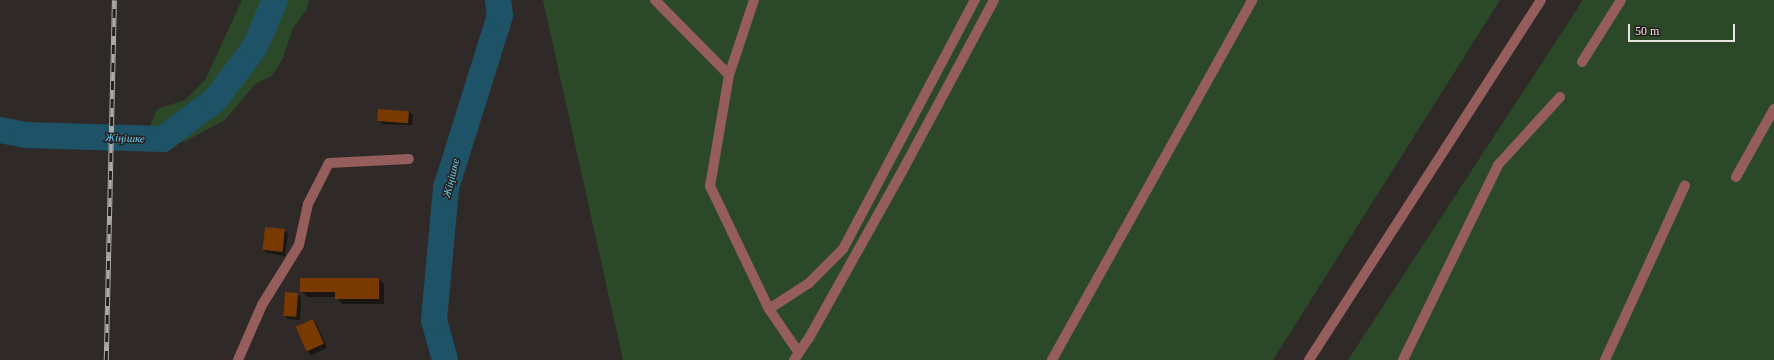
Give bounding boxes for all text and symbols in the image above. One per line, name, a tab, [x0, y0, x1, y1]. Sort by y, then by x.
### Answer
scale bar	[1630, 16, 1737, 42]
text: 50 m	[1635, 24, 1659, 38]
water label: Жіңішке	[105, 131, 145, 145]
water label: Жіңішке	[440, 157, 462, 199]

